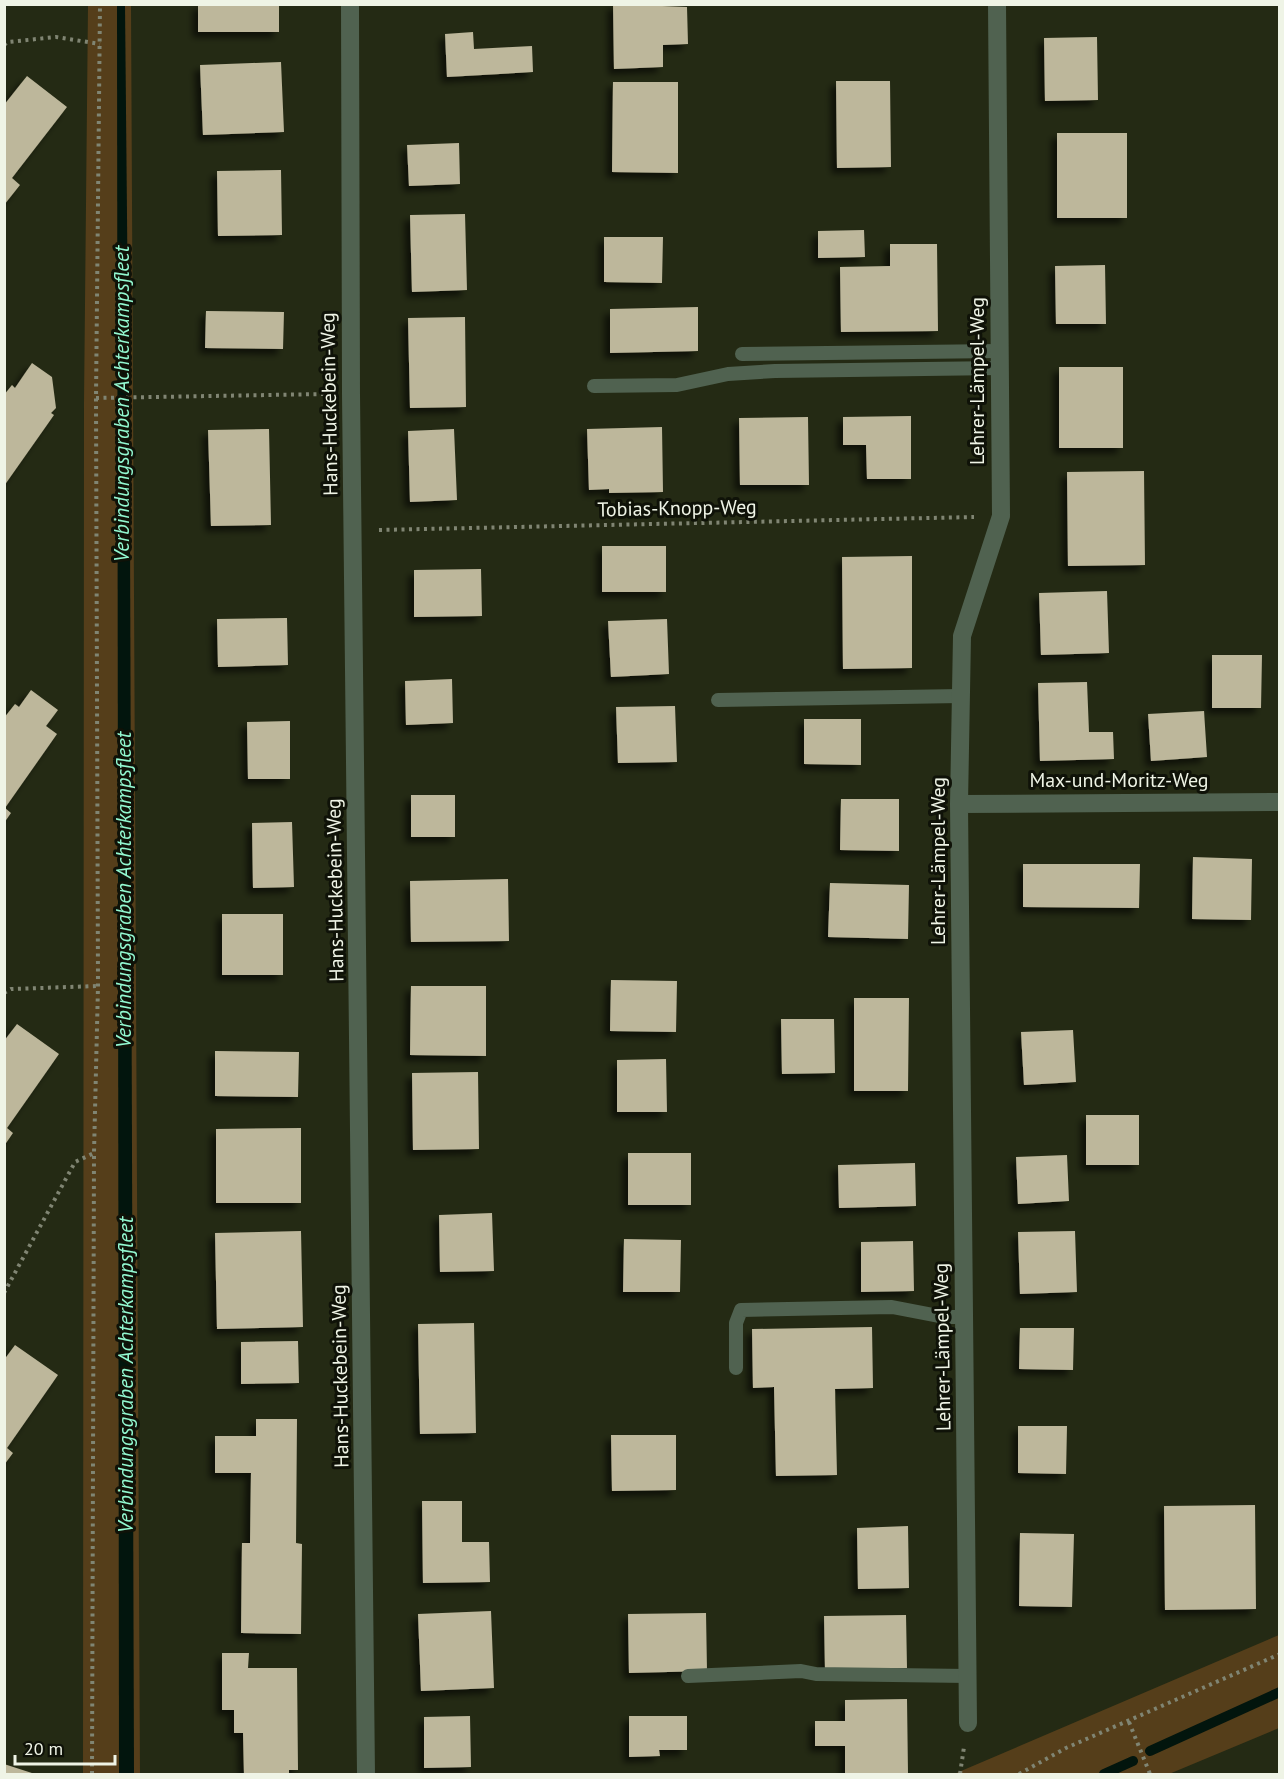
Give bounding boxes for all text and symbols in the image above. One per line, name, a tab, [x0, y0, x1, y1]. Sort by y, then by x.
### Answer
water label: Verbindungsgraben Achterkampsfleet	[108, 244, 135, 562]
street label: Lehrer-Lämpel-Weg	[964, 297, 990, 465]
street label: Hans-Huckebein-Weg	[314, 312, 344, 496]
street label: Tobias-Knopp-Weg	[597, 494, 757, 522]
water label: Verbindungsgraben Achterkampsfleet	[110, 730, 137, 1048]
street label: Max-und-Moritz-Weg	[1029, 767, 1209, 793]
street label: Lehrer-Lämpel-Weg	[925, 777, 951, 945]
street label: Hans-Huckebein-Weg	[320, 798, 350, 982]
water label: Verbindungsgraben Achterkampsfleet	[112, 1215, 139, 1533]
street label: Lehrer-Lämpel-Weg	[928, 1263, 956, 1431]
street label: Hans-Huckebein-Weg	[325, 1284, 355, 1468]
scale bar	[15, 1728, 116, 1766]
text: 20 m	[24, 1737, 63, 1760]

